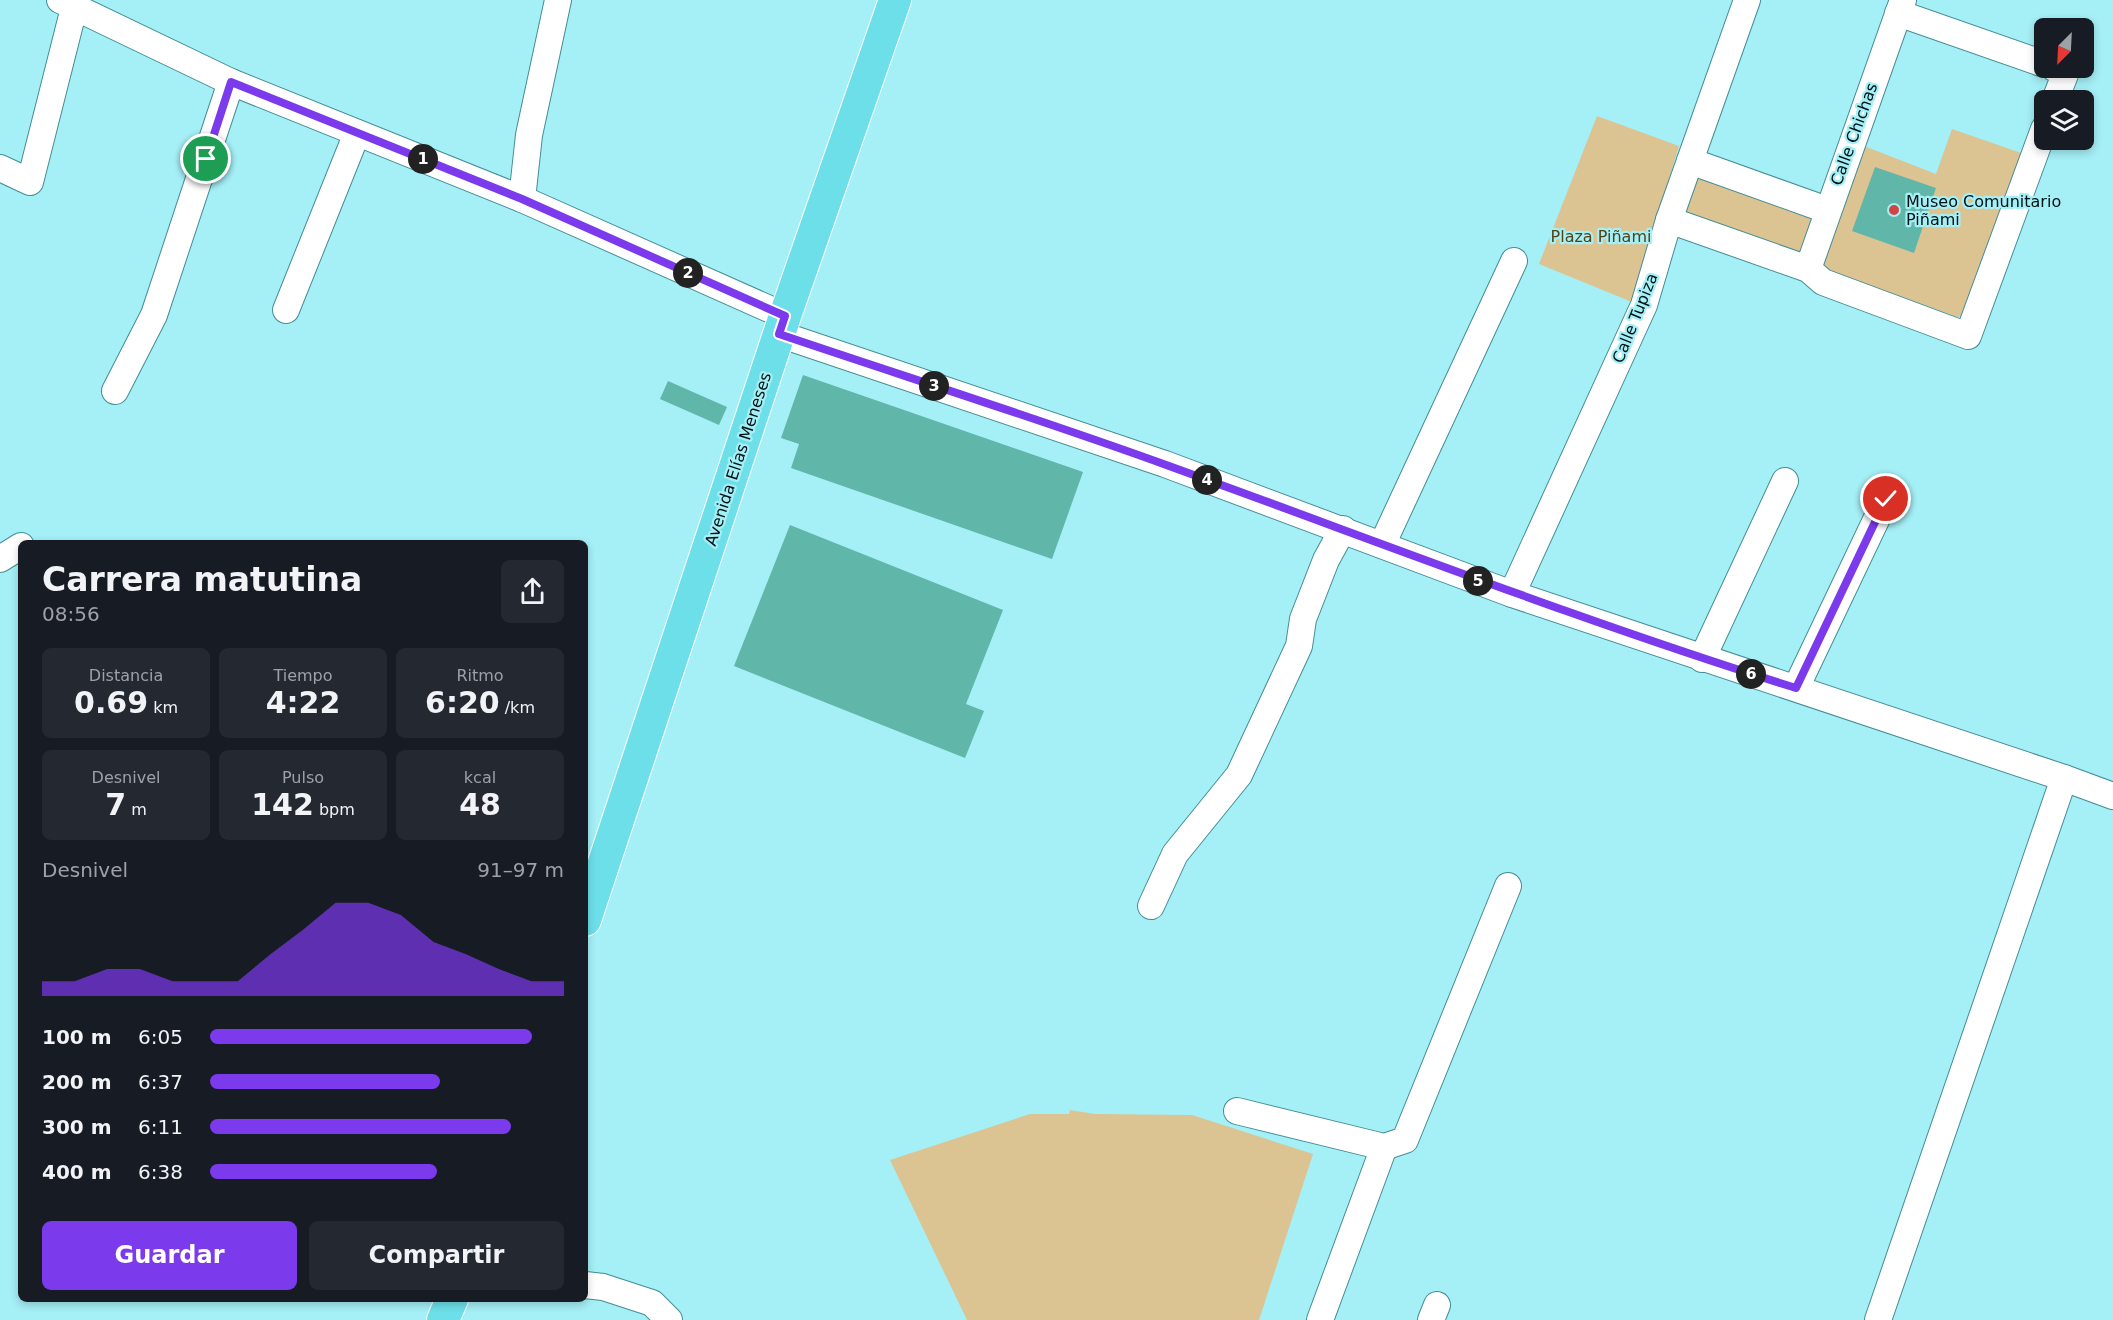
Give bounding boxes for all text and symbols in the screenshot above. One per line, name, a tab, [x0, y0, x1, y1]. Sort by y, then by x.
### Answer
north arrow	[2034, 18, 2094, 78]
map controls	[2034, 18, 2094, 150]
street label: Calle Chichas	[1827, 80, 1881, 188]
button: layers	[2034, 90, 2094, 150]
pin	[180, 133, 231, 184]
icon: arrive	[189, 142, 222, 175]
pin: 1	[408, 144, 438, 174]
text: 1	[417, 149, 429, 168]
place label: Museo Comunitario Piñami	[1906, 192, 2061, 229]
marker: Museo Comunitario Piñami	[1887, 203, 1901, 217]
park label: Plaza Piñami	[1551, 227, 1651, 246]
pin: 2	[673, 258, 703, 288]
text: 2	[682, 263, 694, 282]
street label: Calle Tupiza	[1608, 270, 1662, 366]
street label: Avenida Elías Meneses	[701, 370, 775, 548]
pin: 3	[919, 371, 949, 401]
text: 3	[928, 376, 940, 395]
pin: 4	[1192, 465, 1222, 495]
text: 4	[1201, 470, 1213, 489]
pin	[1860, 473, 1911, 524]
icon: check	[1869, 482, 1902, 515]
text: Carrera matutina	[42, 560, 362, 599]
button: share	[501, 560, 564, 623]
pin: 5	[1463, 566, 1493, 596]
text: 5	[1472, 571, 1484, 590]
text: 08:56	[42, 602, 100, 626]
pin: 6	[1736, 659, 1766, 689]
text: 6	[1745, 664, 1757, 683]
text: Distancia	[89, 666, 163, 685]
text: Tiempo	[273, 666, 333, 685]
text: Ritmo	[456, 666, 504, 685]
text: 0.69	[74, 685, 148, 720]
text: 4:22	[266, 685, 340, 720]
text: 6:20	[425, 685, 500, 720]
text: km	[148, 698, 178, 717]
text: /km	[500, 698, 535, 717]
text: Desnivel	[92, 768, 160, 787]
text: Pulso	[282, 768, 324, 787]
text: kcal	[464, 768, 496, 787]
text: 7	[105, 787, 126, 822]
text: 142	[251, 787, 314, 822]
text: 48	[459, 787, 501, 822]
text: m	[126, 800, 147, 819]
text: bpm	[314, 800, 355, 819]
text: Desnivel	[42, 858, 128, 882]
text: 91–97 m	[477, 858, 564, 882]
text: 100 m	[42, 1025, 112, 1049]
text: 6:05	[138, 1025, 183, 1049]
text: 200 m	[42, 1070, 112, 1094]
text: 6:37	[138, 1070, 183, 1094]
text: 300 m	[42, 1115, 112, 1139]
text: 6:11	[138, 1115, 183, 1139]
text: 400 m	[42, 1160, 112, 1184]
text: 6:38	[138, 1160, 183, 1184]
button: Guardar	[42, 1221, 297, 1290]
button: Compartir	[309, 1221, 564, 1290]

